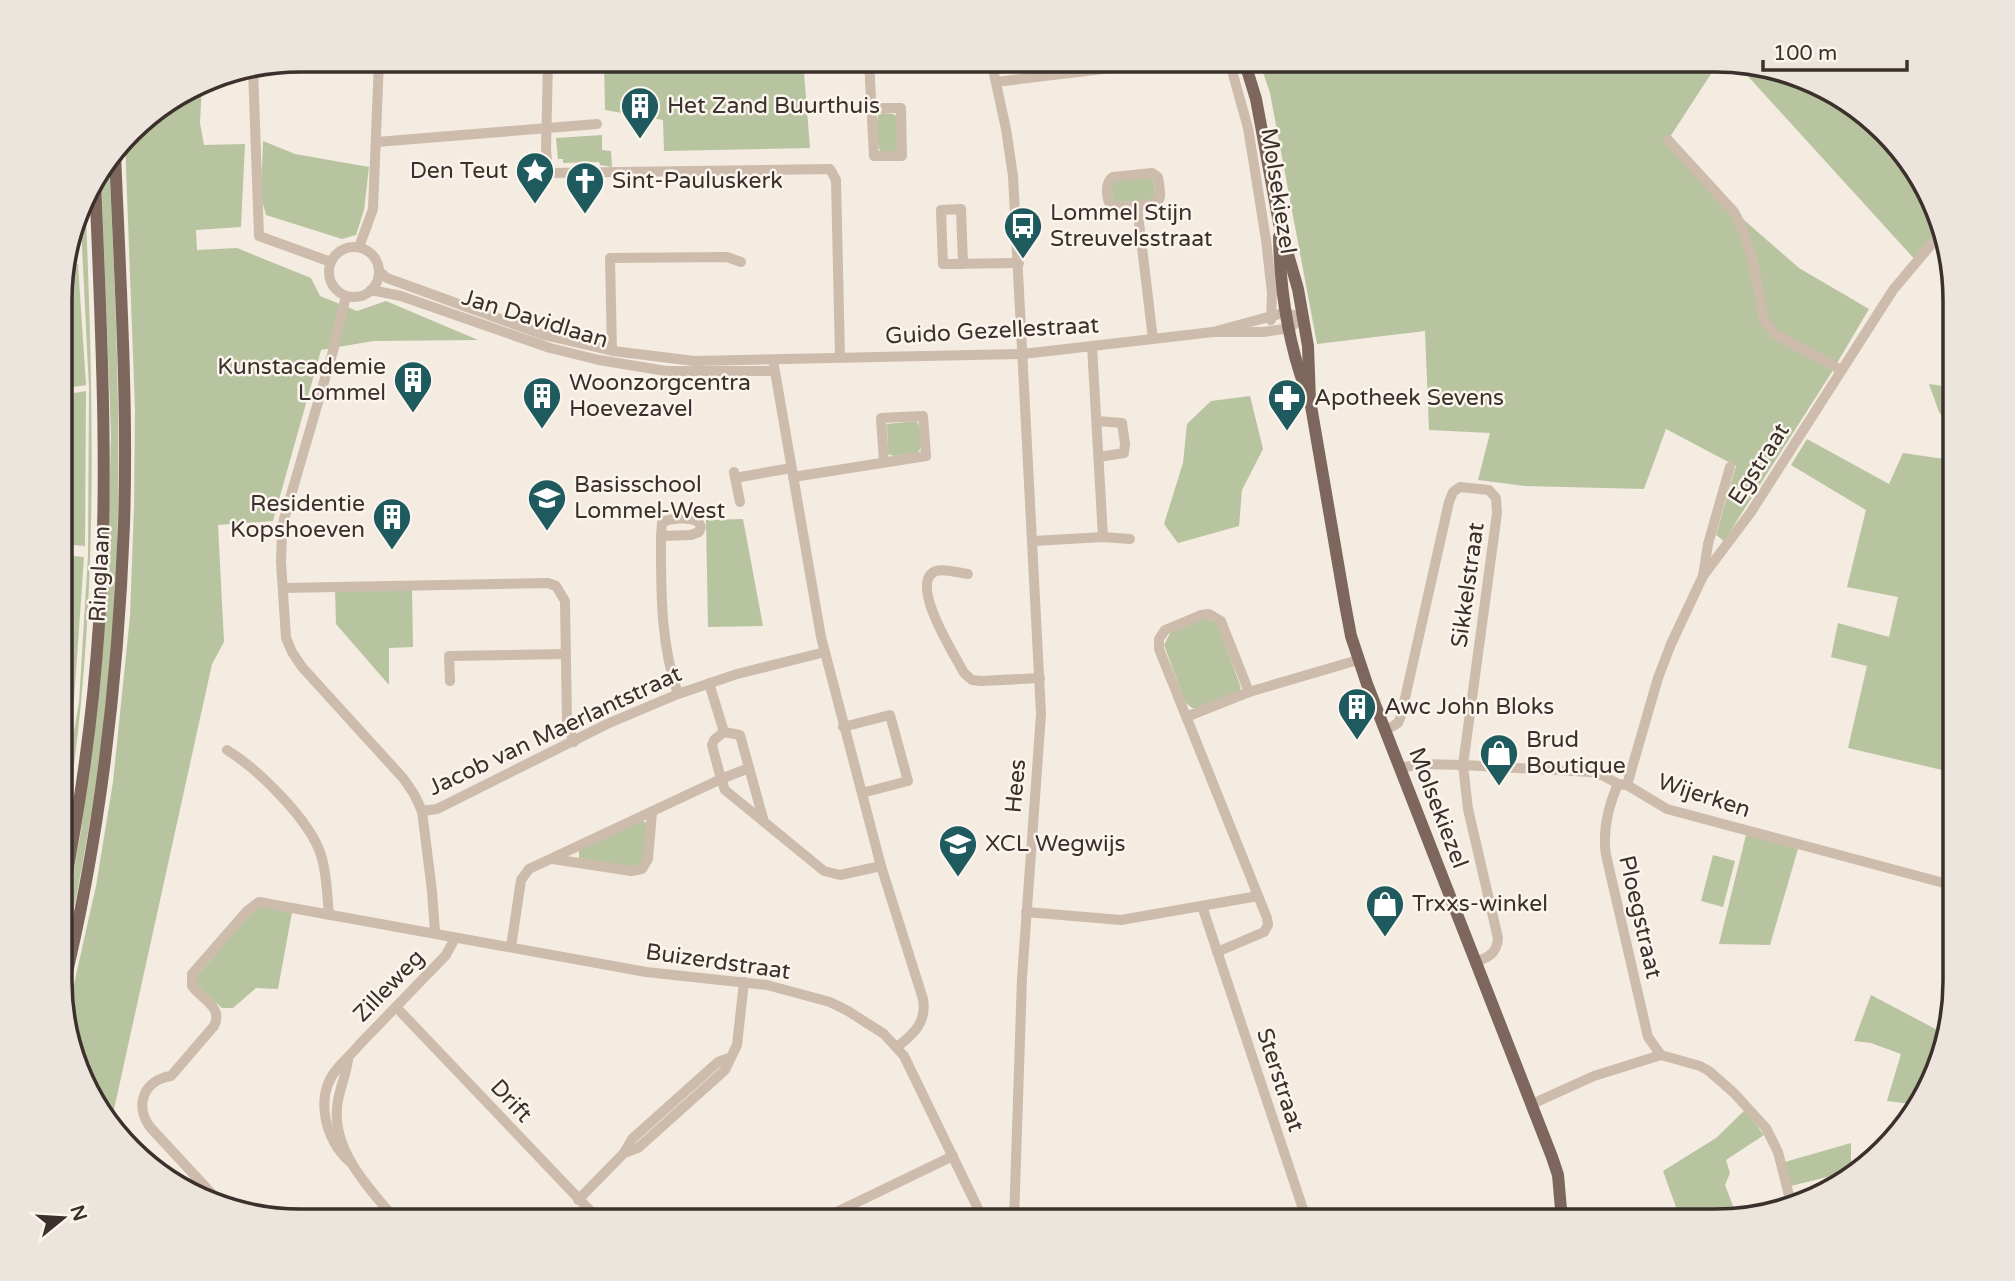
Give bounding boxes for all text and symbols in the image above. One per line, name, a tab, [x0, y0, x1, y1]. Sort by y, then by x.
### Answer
scale bar	[1763, 28, 1906, 72]
text: 100 m	[1773, 41, 1837, 66]
building icon: Het Zand Buurthuis	[619, 85, 661, 140]
place label: Het Zand Buurthuis	[667, 92, 880, 120]
street label: Molsekiezel	[1254, 126, 1302, 256]
place icon: Den Teut	[514, 150, 556, 205]
place label: Den Teut	[410, 157, 508, 185]
church icon: Sint-Pauluskerk	[564, 160, 606, 215]
place label: Sint-Pauluskerk	[612, 167, 783, 195]
place label: Lommel Stijn Streuvelsstraat	[1050, 199, 1213, 253]
bus stop icon: Lommel Stijn Streuvelsstraat	[1002, 205, 1044, 260]
street label: Jan Davidlaan	[459, 283, 611, 355]
street label: Guido Gezellestraat	[884, 311, 1100, 351]
place label: Kunstacademie Lommel	[217, 353, 386, 407]
building icon: Kunstacademie Lommel	[392, 359, 434, 414]
place label: Woonzorgcentra Hoevezavel	[569, 369, 751, 423]
building icon: Woonzorgcentra Hoevezavel	[521, 375, 563, 430]
pharmacy icon: Apotheek Sevens	[1266, 377, 1308, 432]
place label: Apotheek Sevens	[1314, 384, 1504, 412]
street label: Egstraat	[1722, 418, 1796, 510]
place label: Basisschool Lommel-West	[574, 471, 725, 525]
school or university icon: Basisschool Lommel-West	[526, 477, 568, 532]
place label: Residentie Kopshoeven	[230, 490, 365, 544]
building icon: Residentie Kopshoeven	[371, 496, 413, 551]
street label: Sikkelstraat	[1445, 520, 1491, 649]
street label: Ringlaan	[84, 525, 116, 623]
street label: Jacob van Maerlantstraat	[424, 660, 686, 802]
building icon: Awc John Bloks	[1336, 686, 1378, 741]
place label: Awc John Bloks	[1384, 693, 1554, 721]
place label: Brud Boutique	[1526, 726, 1626, 780]
shop icon: Brud Boutique	[1478, 732, 1520, 787]
street label: Molsekiezel	[1402, 744, 1474, 872]
street label: Hees	[1000, 758, 1032, 814]
street label: Wijerken	[1654, 768, 1754, 824]
school or university icon: XCL Wegwijs	[937, 823, 979, 878]
place label: XCL Wegwijs	[985, 830, 1126, 858]
street label: Ploegstraat	[1612, 853, 1668, 981]
shop icon: Trxxs-winkel	[1364, 883, 1406, 938]
place label: Trxxs-winkel	[1412, 890, 1548, 918]
street label: Buizerdstraat	[644, 938, 792, 986]
street label: Zilleweg	[348, 944, 430, 1028]
street label: Sterstraat	[1250, 1025, 1310, 1135]
street label: Drift	[484, 1074, 538, 1129]
north arrow	[28, 1183, 98, 1253]
text: N	[65, 1202, 91, 1224]

